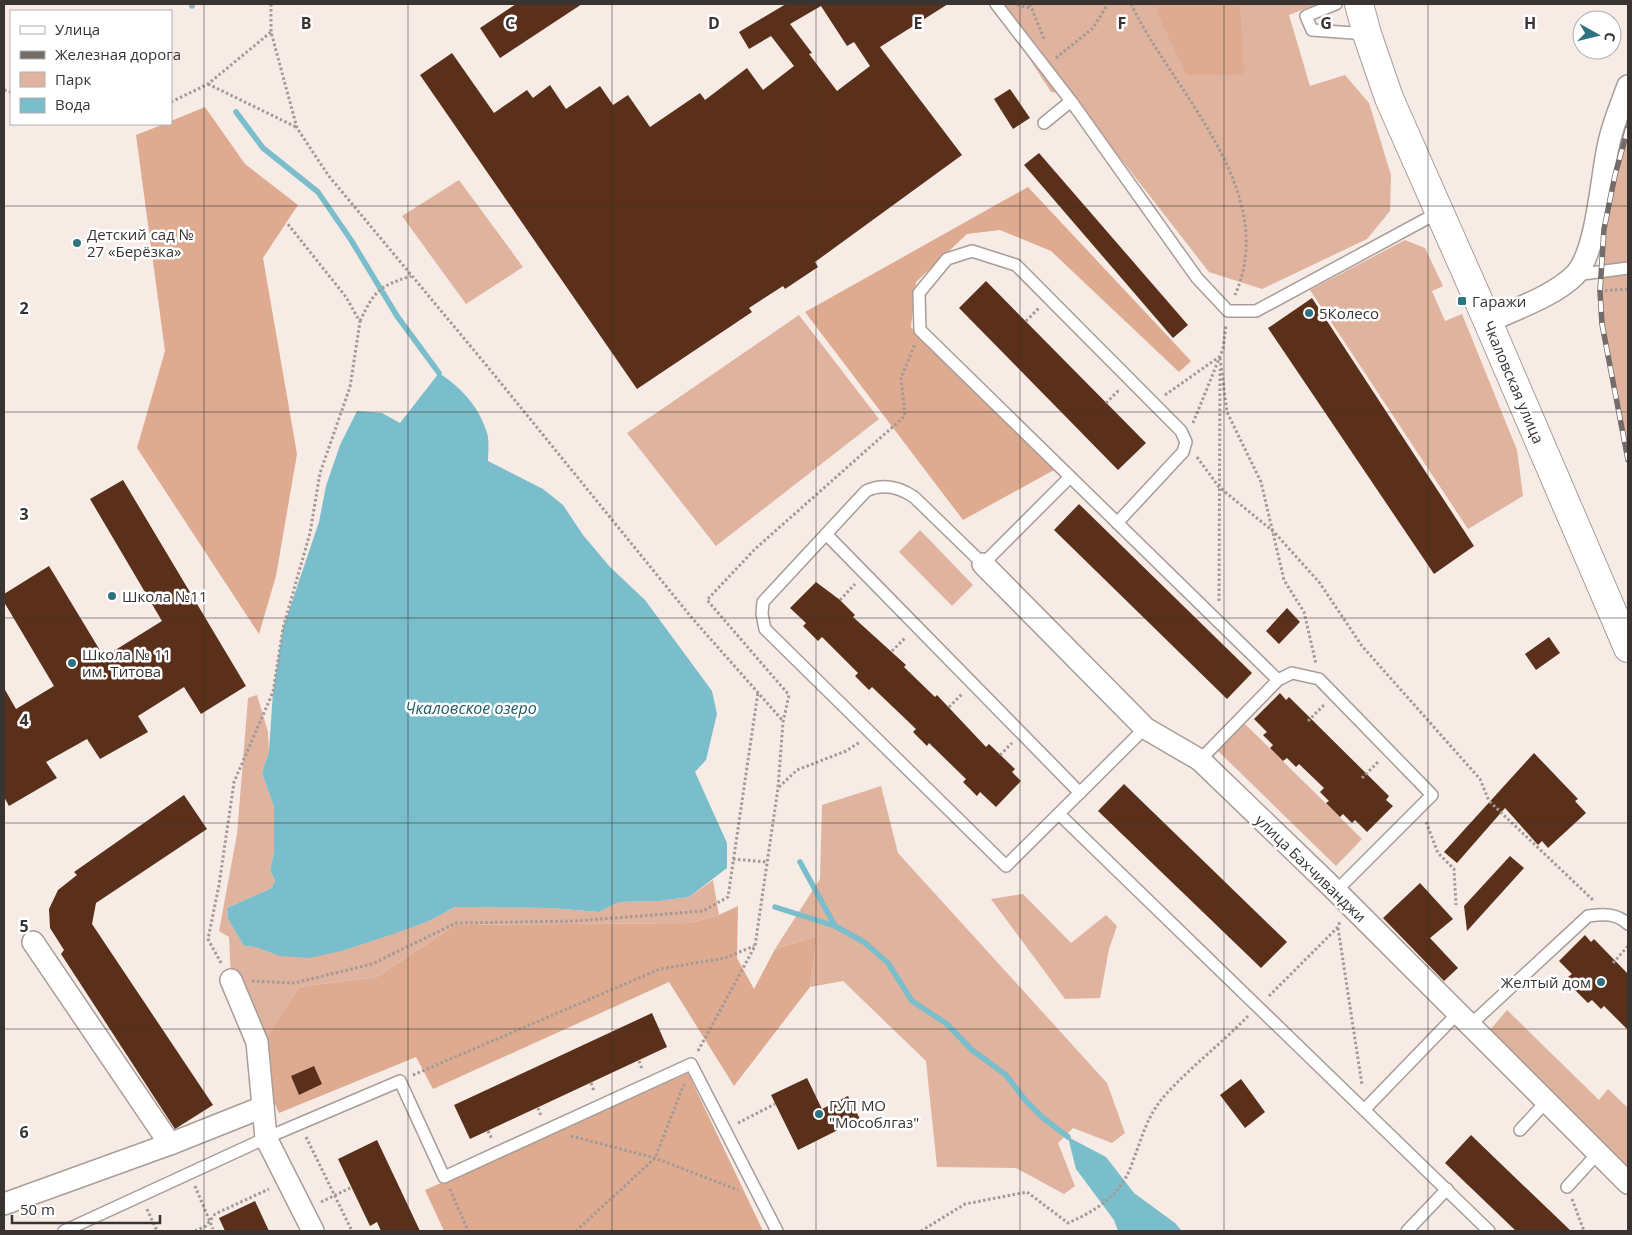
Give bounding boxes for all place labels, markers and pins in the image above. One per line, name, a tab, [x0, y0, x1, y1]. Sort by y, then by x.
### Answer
place label: Детский сад № 27 «Берёзка»	[87, 224, 194, 261]
marker: Детский сад № 27 «Берёзка»	[71, 237, 83, 249]
place label: Гаражи	[1472, 291, 1526, 311]
marker: Гаражи	[1456, 295, 1468, 307]
place label: 5Колесо	[1319, 303, 1379, 323]
marker: 5Колесо	[1303, 307, 1315, 319]
place label: Школа №11	[122, 586, 208, 606]
marker: Школа №11	[106, 590, 118, 602]
place label: Школа № 11 им. Титова	[82, 644, 171, 681]
marker: Школа № 11 им. Титова	[66, 657, 78, 669]
place label: Желтый дом	[1501, 972, 1591, 992]
marker: Желтый дом	[1595, 976, 1607, 988]
place label: ГУП МО "Мособлгаз"	[829, 1095, 919, 1132]
marker: ГУП МО "Мособлгаз"	[813, 1108, 825, 1120]

